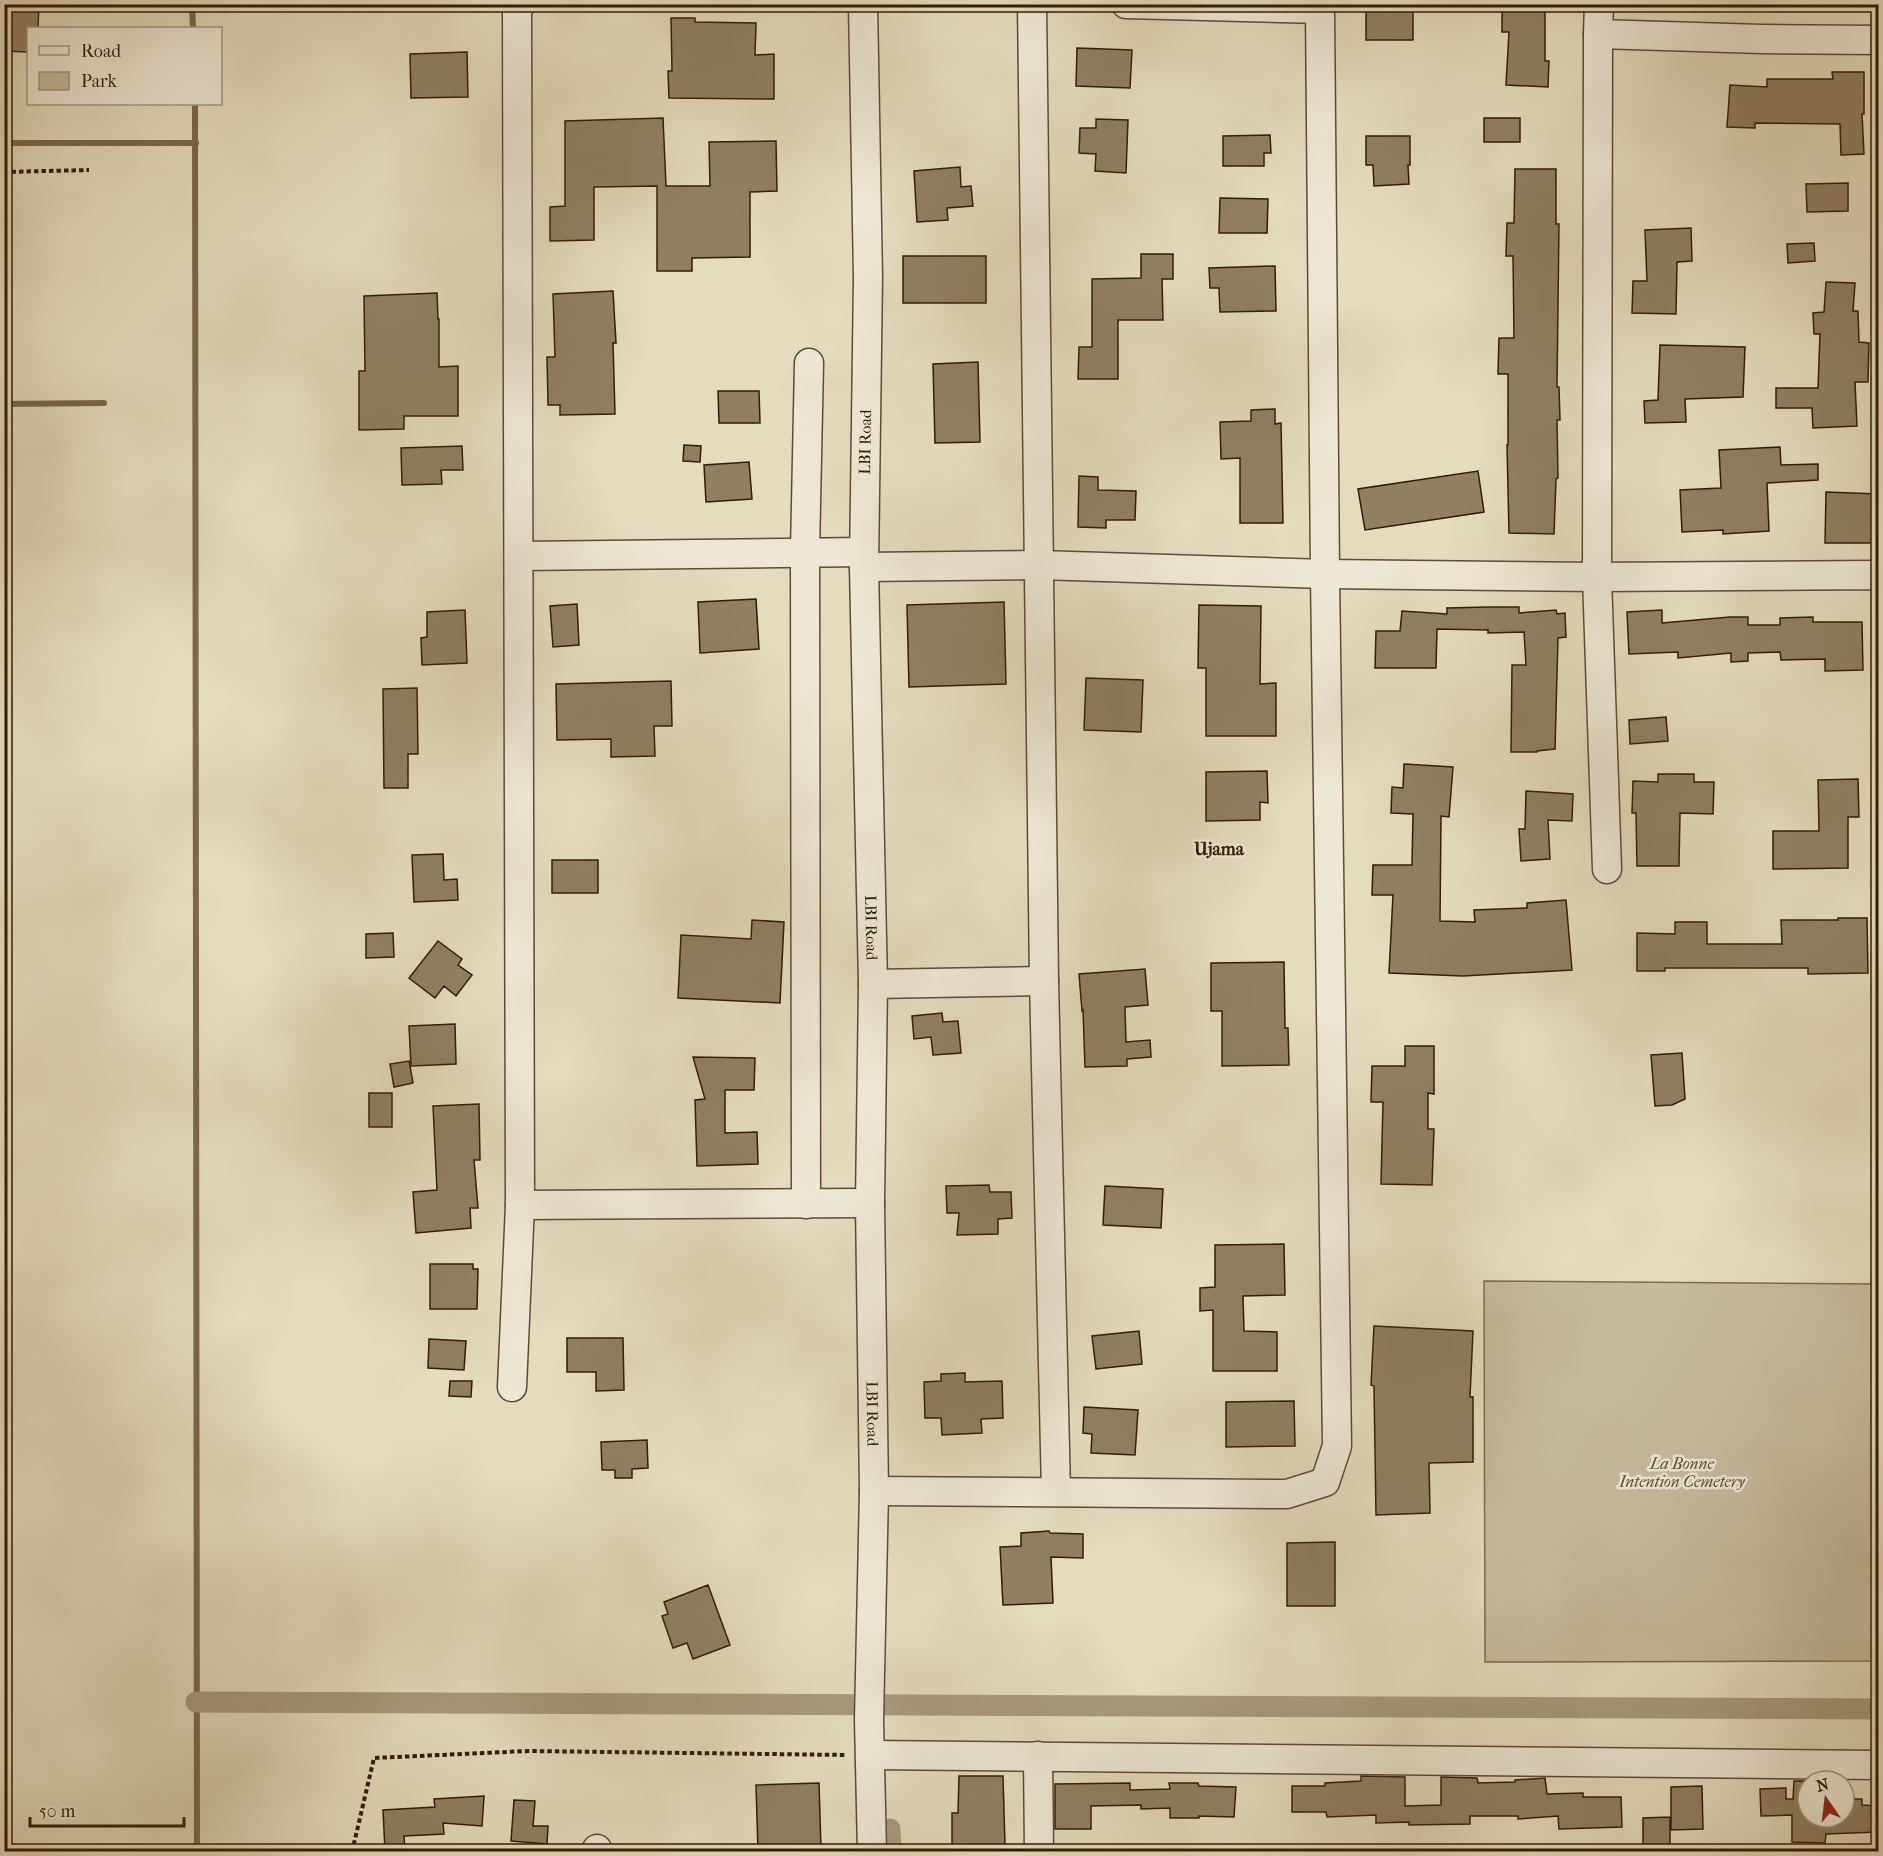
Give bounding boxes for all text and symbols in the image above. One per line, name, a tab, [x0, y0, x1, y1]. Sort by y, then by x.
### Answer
legend	[27, 27, 222, 105]
text: Road	[81, 41, 121, 62]
text: Park	[81, 71, 118, 92]
street label: LBI Road	[855, 409, 875, 475]
district label: Ujama	[1193, 839, 1245, 860]
street label: LBI Road	[862, 895, 882, 961]
street label: LBI Road	[863, 1381, 883, 1447]
park label: La Bonne Intention Cemetery	[1618, 1454, 1745, 1491]
north arrow	[1796, 1769, 1856, 1829]
text: N	[1814, 1774, 1832, 1796]
scale bar	[30, 1790, 184, 1828]
text: 50 m	[39, 1801, 76, 1822]

